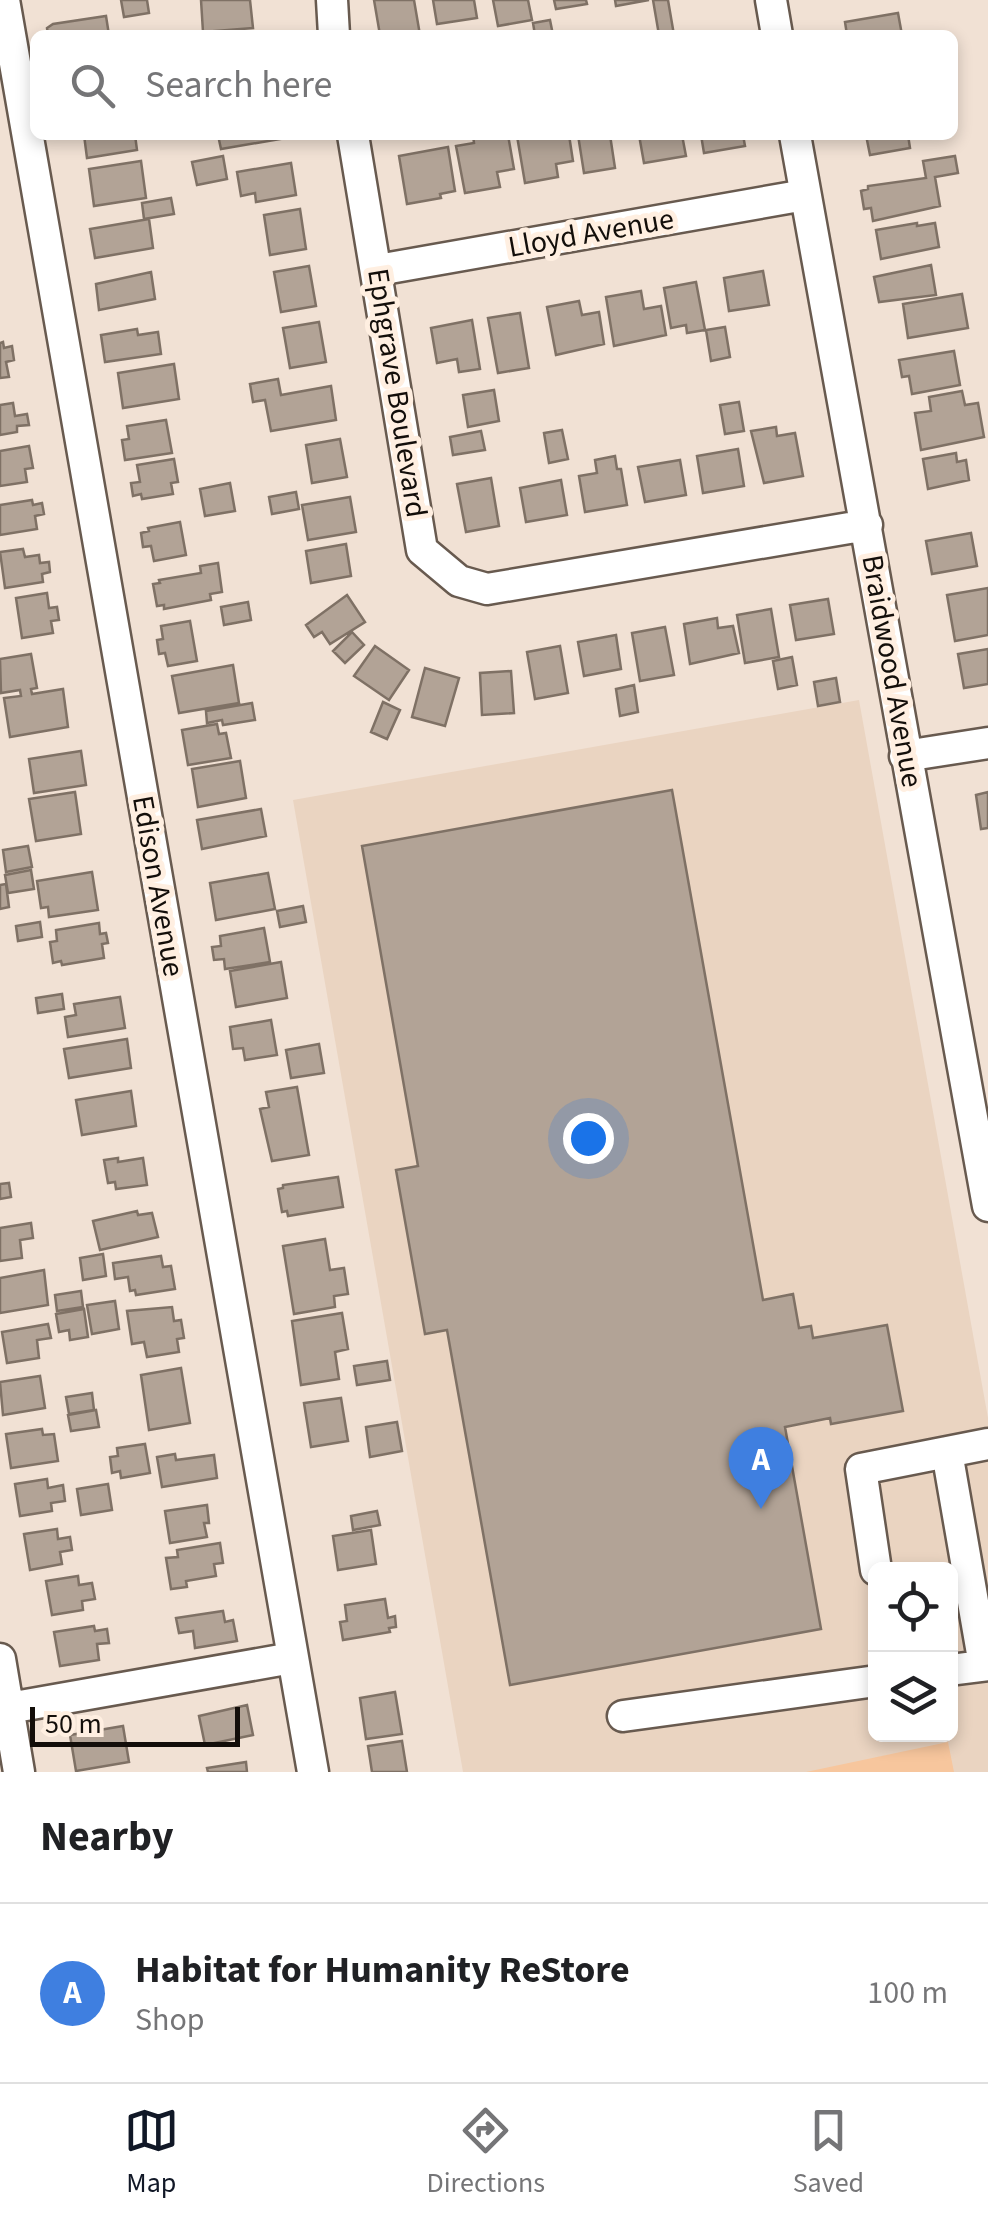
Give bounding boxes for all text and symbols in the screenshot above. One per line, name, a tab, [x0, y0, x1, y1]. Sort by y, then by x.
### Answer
search box	[30, 30, 958, 140]
icon: search	[65, 58, 120, 113]
text: Search here	[145, 58, 332, 112]
street label: Lloyd Avenue	[505, 197, 677, 269]
street label: Ephgrave Boulevard	[356, 265, 438, 521]
street label: Braidwood Avenue	[850, 551, 934, 791]
street label: Edison Avenue	[121, 792, 195, 980]
your location	[563, 1113, 614, 1164]
pin: A	[728, 1426, 794, 1509]
map controls	[868, 1562, 958, 1742]
button: locate	[868, 1562, 958, 1652]
button: layers	[868, 1652, 958, 1742]
scale bar	[30, 1702, 240, 1746]
text: 50 m	[45, 1704, 102, 1744]
text: Nearby	[40, 1807, 174, 1867]
text: Habitat for Humanity ReStore	[135, 1943, 630, 1997]
text: A	[63, 1970, 82, 2016]
text: 100 m	[867, 1970, 948, 2016]
text: Shop	[135, 1997, 205, 2043]
tab: Map	[124, 2103, 179, 2203]
tab: Directions	[427, 2103, 545, 2203]
tab: Saved	[793, 2103, 864, 2203]

